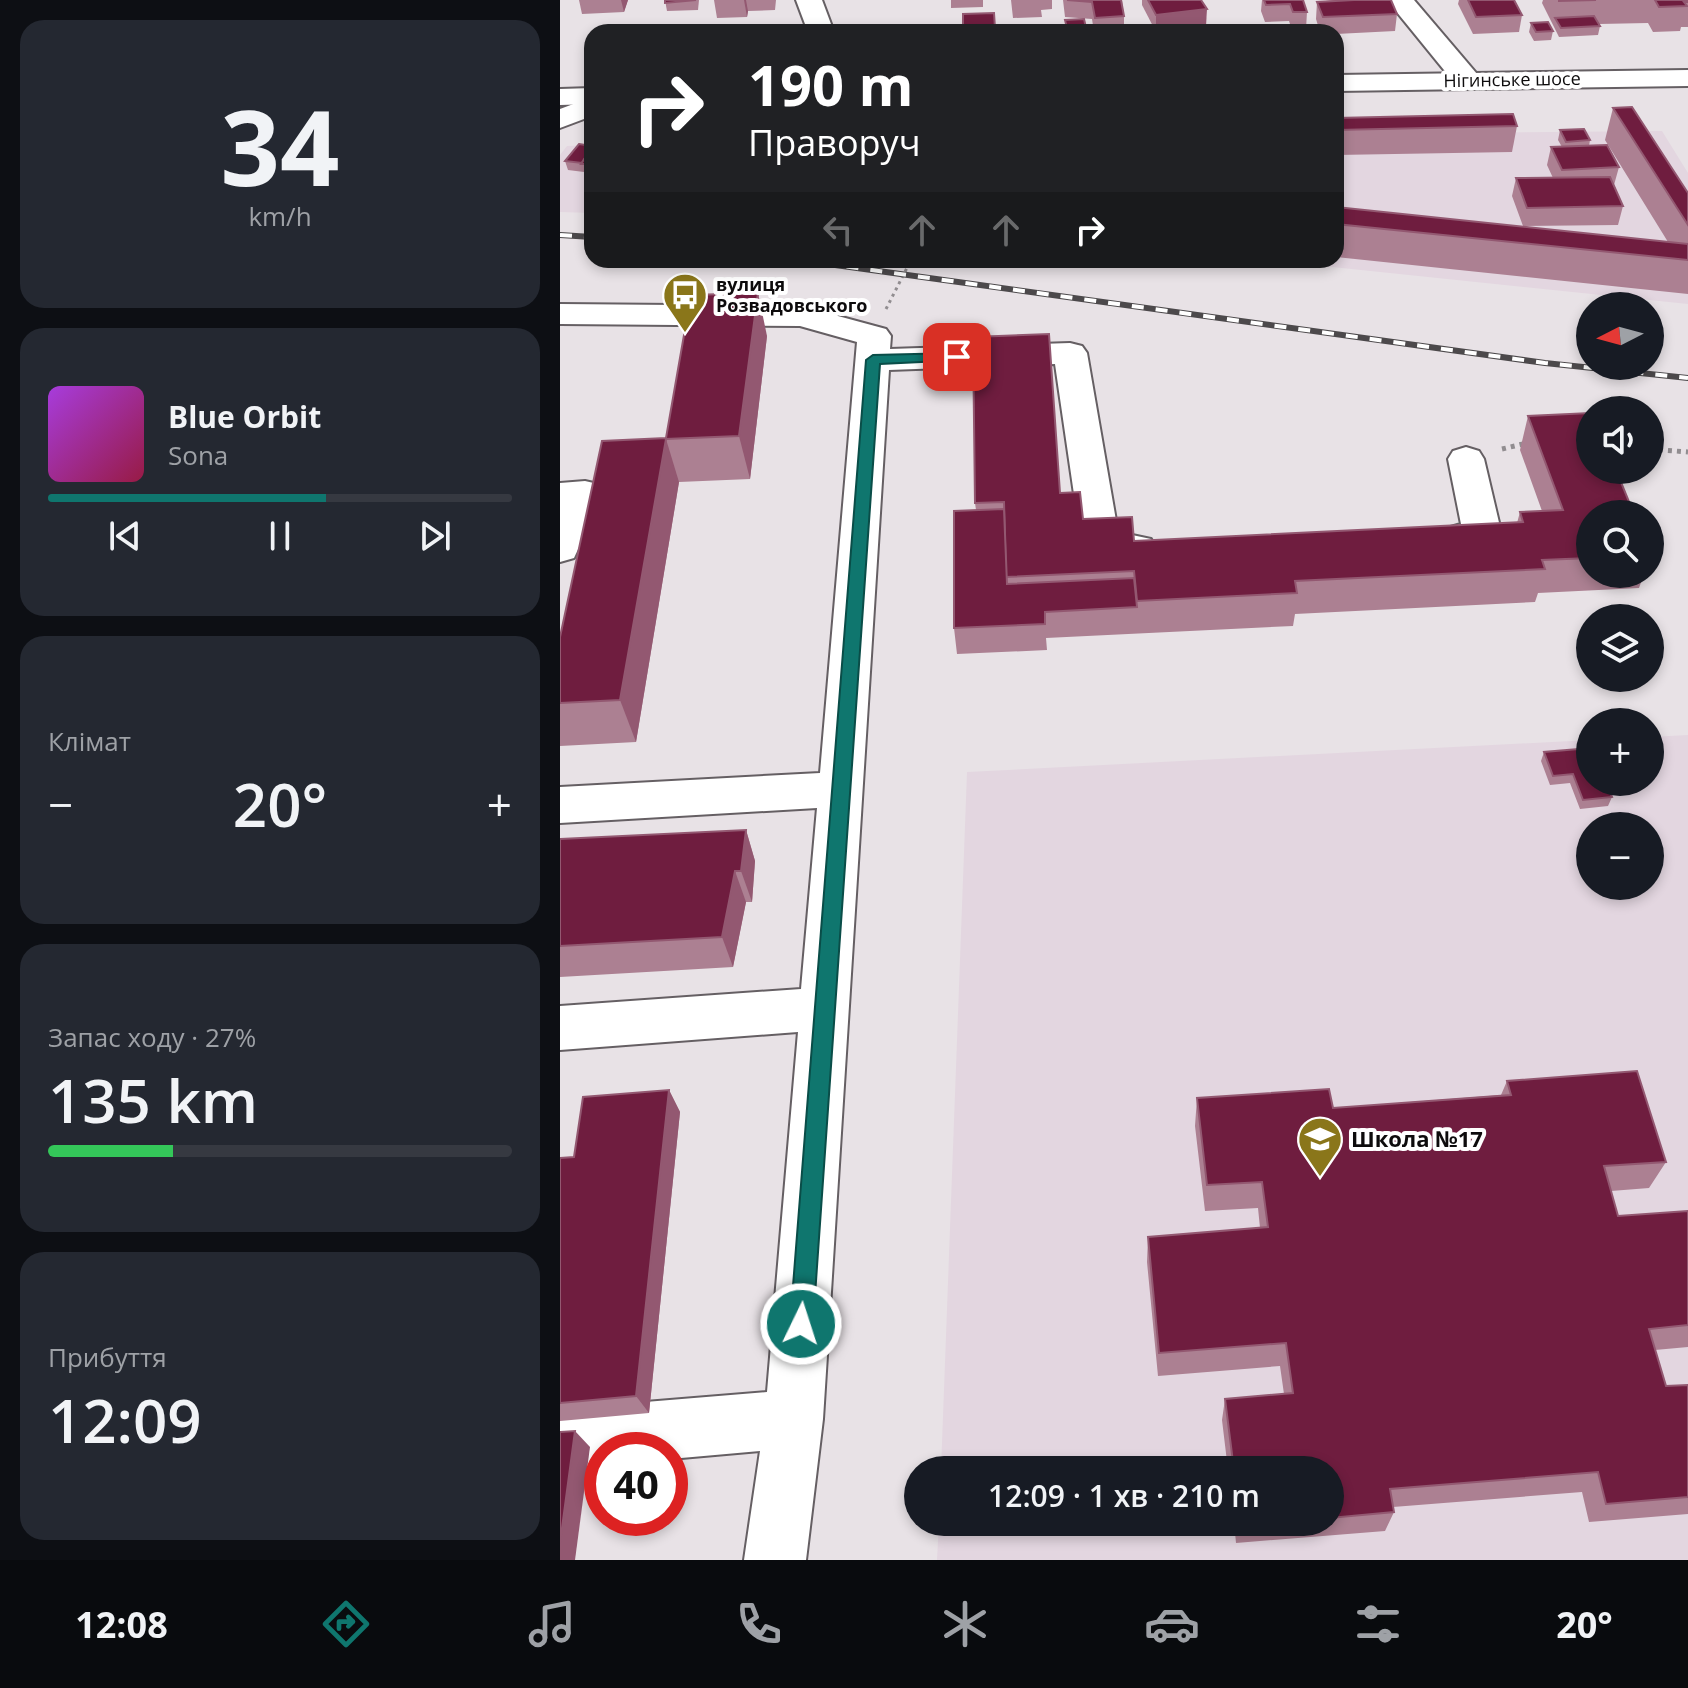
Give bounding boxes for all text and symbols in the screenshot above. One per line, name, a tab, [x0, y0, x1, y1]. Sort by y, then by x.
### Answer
text: 190 m	[748, 46, 914, 122]
icon: right	[616, 56, 720, 160]
street label: Нігинське шосе	[1443, 66, 1581, 92]
text: 34	[221, 75, 339, 216]
text: Праворуч	[748, 118, 920, 167]
text: km/h	[248, 198, 312, 234]
icon: left	[816, 208, 860, 252]
icon: ahead	[900, 208, 944, 252]
icon: ahead	[984, 208, 1028, 252]
icon: right	[1068, 208, 1112, 252]
bus stop icon: вулиця Розвадовського	[661, 271, 709, 334]
place label: вулиця Розвадовського	[716, 272, 867, 317]
north arrow	[1576, 292, 1664, 380]
map controls	[1576, 292, 1664, 900]
pin	[923, 323, 991, 391]
icon: arrive	[935, 335, 979, 379]
text: Blue Orbit	[168, 396, 321, 437]
button: sound	[1576, 396, 1664, 484]
text: Sona	[168, 437, 228, 473]
button: search	[1576, 500, 1664, 588]
icon: previous	[103, 514, 147, 558]
icon: pause	[258, 514, 302, 558]
icon: next	[413, 514, 457, 558]
button: layers	[1576, 604, 1664, 692]
button: +	[1576, 708, 1664, 796]
text: Клімат	[48, 723, 131, 759]
text: 20°	[233, 763, 327, 845]
text: −	[48, 774, 73, 834]
text: +	[487, 774, 512, 834]
button: −	[1576, 812, 1664, 900]
text: Запас ходу · 27%	[48, 1019, 256, 1055]
text: 135 km	[48, 1059, 258, 1141]
school or university icon: Школа №17	[1296, 1115, 1344, 1178]
place label: Школа №17	[1351, 1123, 1483, 1153]
position arrow	[759, 1282, 843, 1366]
text: Прибуття	[48, 1339, 167, 1375]
text: 12:09	[48, 1379, 202, 1461]
speed limit sign: 40	[584, 1432, 688, 1536]
text: 12:09 · 1 хв · 210 m	[988, 1475, 1260, 1516]
icon: directions	[318, 1596, 374, 1652]
icon: music	[524, 1596, 580, 1652]
icon: phone	[731, 1596, 787, 1652]
icon: climate	[937, 1596, 993, 1652]
icon: car	[1144, 1596, 1200, 1652]
icon: filters	[1350, 1596, 1406, 1652]
text: 12:08	[75, 1600, 168, 1649]
text: 20°	[1556, 1600, 1613, 1649]

